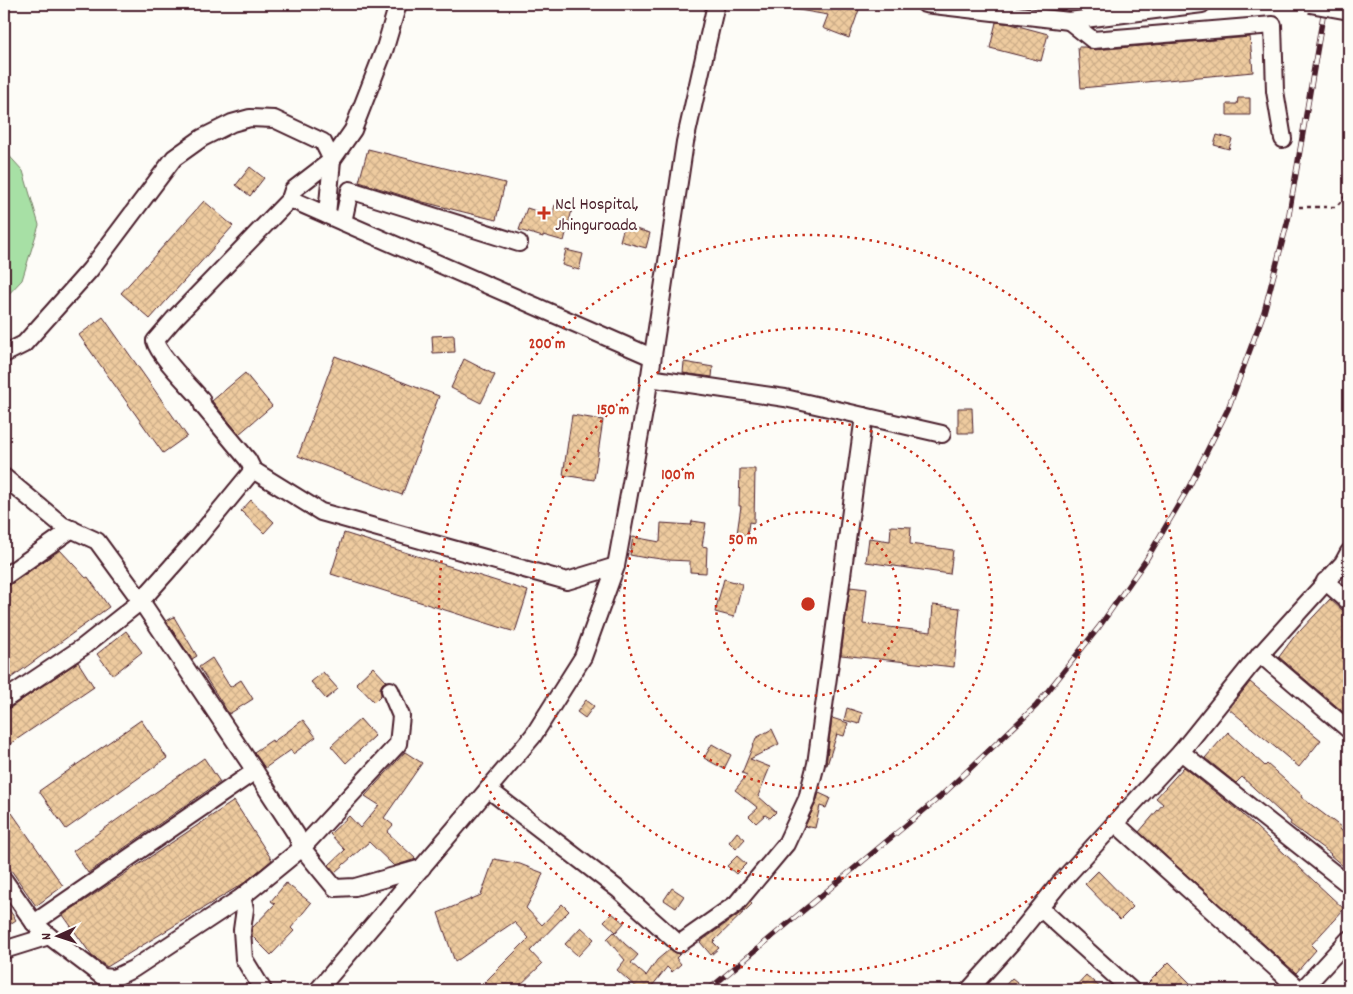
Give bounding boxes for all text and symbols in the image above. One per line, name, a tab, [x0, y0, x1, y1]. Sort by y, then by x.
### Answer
place label: Ncl Hospital, Jhinguroada	[555, 193, 639, 239]
marker: Ncl Hospital, Jhinguroada	[537, 206, 551, 220]
text: 200 m	[529, 334, 565, 356]
text: 150 m	[597, 400, 629, 422]
text: 100 m	[661, 465, 695, 487]
text: 50 m	[729, 530, 757, 552]
centre of rings	[799, 595, 817, 613]
north arrow	[32, 912, 82, 962]
text: N	[37, 933, 57, 941]

